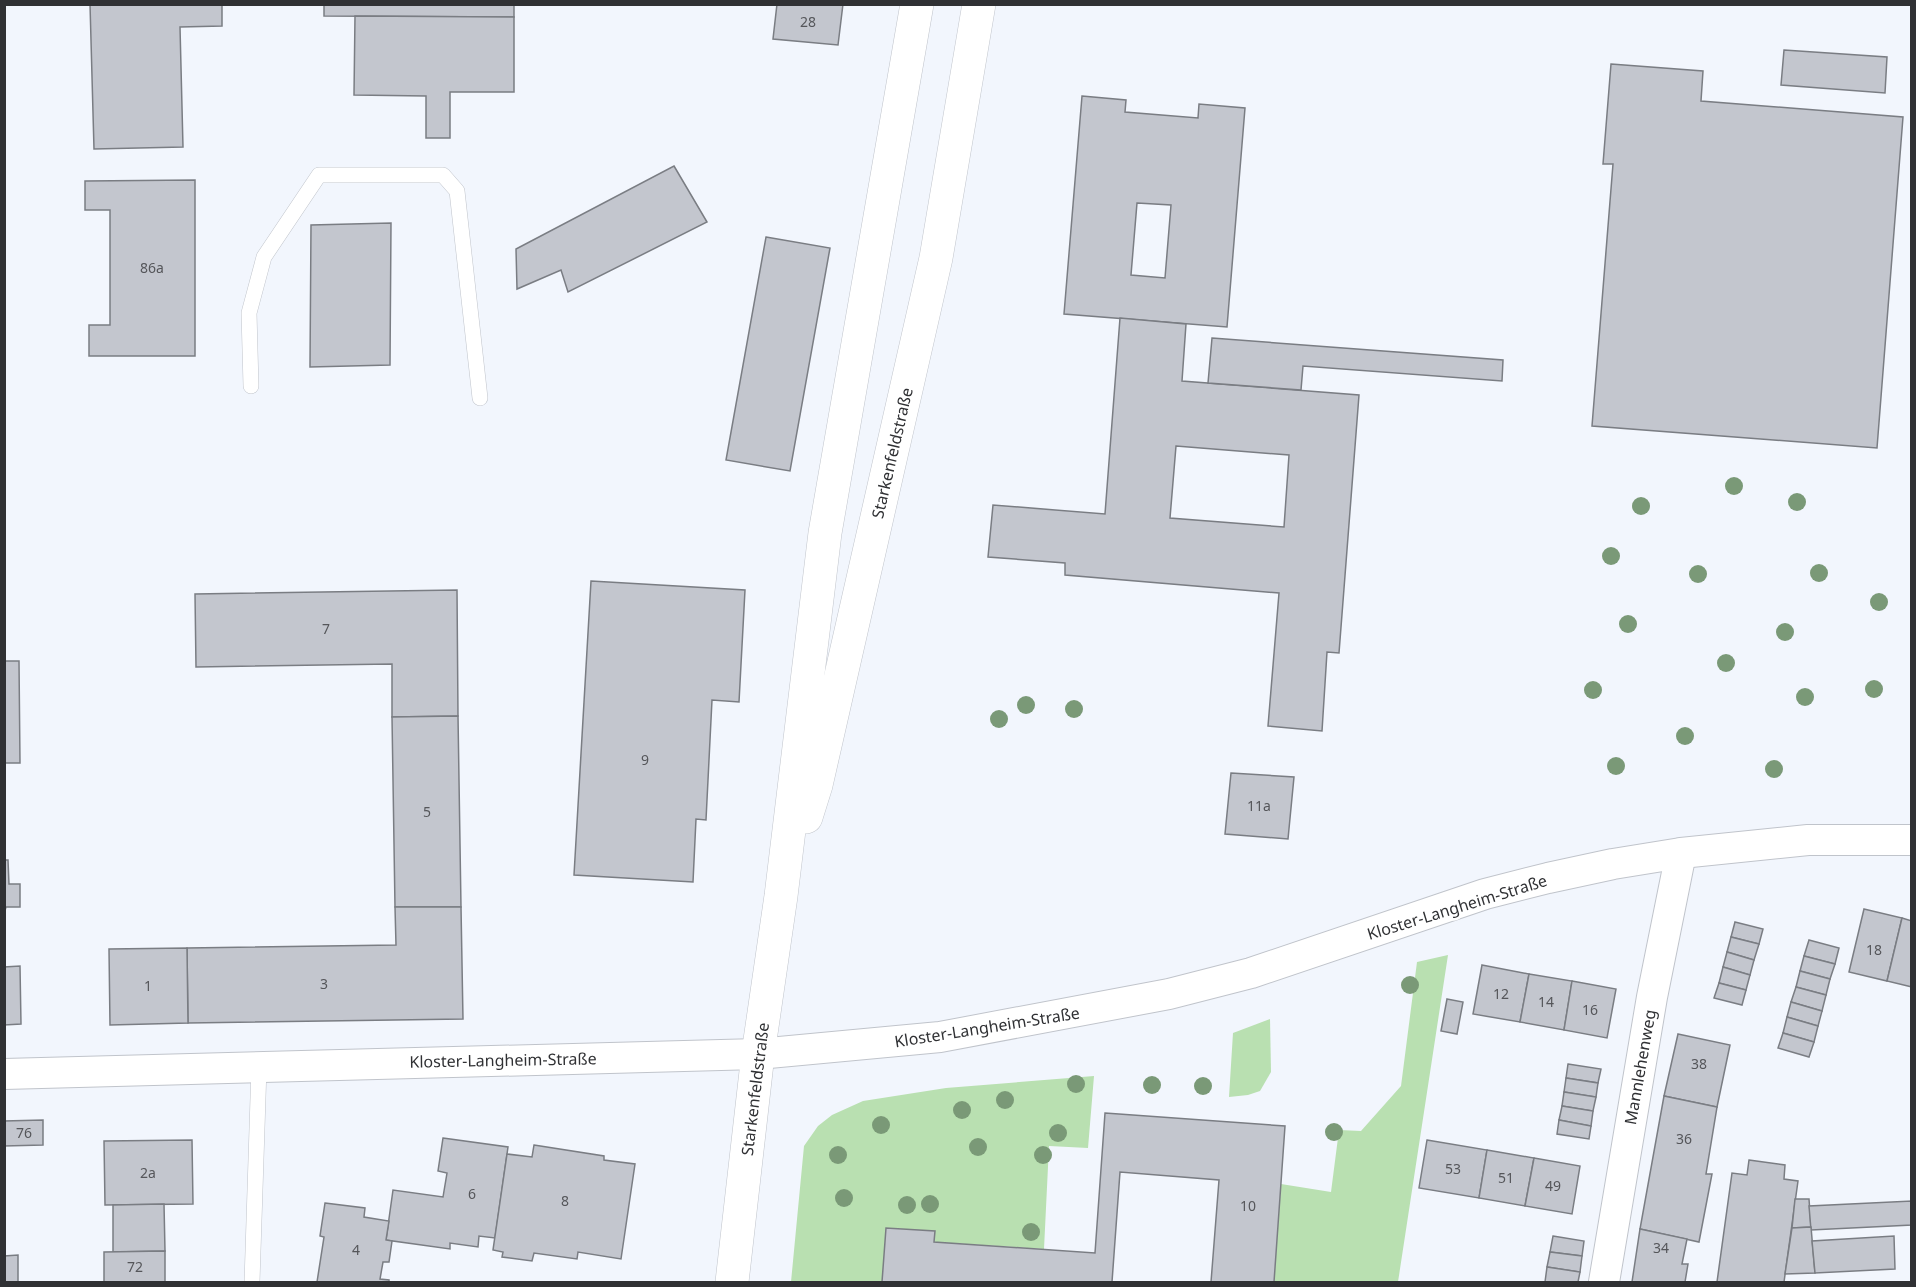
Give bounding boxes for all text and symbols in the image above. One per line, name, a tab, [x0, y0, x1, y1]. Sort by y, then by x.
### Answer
house number: 28	[800, 12, 816, 31]
house number: 86a	[140, 258, 164, 277]
street label: Starkenfeldstraße	[866, 385, 918, 521]
house number: 7	[322, 619, 330, 638]
house number: 9	[641, 750, 649, 769]
house number: 11a	[1247, 796, 1271, 815]
house number: 5	[423, 802, 431, 821]
street label: Kloster-Langheim-Straße	[1364, 869, 1550, 945]
house number: 18	[1866, 940, 1882, 959]
house number: 3	[320, 974, 328, 993]
house number: 1	[144, 976, 152, 995]
house number: 12	[1493, 984, 1509, 1003]
house number: 14	[1538, 992, 1554, 1011]
house number: 16	[1582, 1000, 1598, 1019]
street label: Kloster-Langheim-Straße	[893, 1001, 1081, 1053]
street label: Mannlehenweg	[1619, 1008, 1661, 1126]
street label: Starkenfeldstraße	[736, 1021, 774, 1157]
street label: Kloster-Langheim-Straße	[409, 1047, 597, 1073]
house number: 38	[1691, 1054, 1707, 1073]
house number: 76	[16, 1123, 32, 1142]
house number: 36	[1676, 1129, 1692, 1148]
house number: 53	[1445, 1159, 1461, 1178]
house number: 2a	[140, 1163, 156, 1182]
house number: 51	[1498, 1168, 1514, 1187]
house number: 49	[1545, 1176, 1561, 1195]
house number: 6	[468, 1184, 476, 1203]
house number: 8	[561, 1191, 569, 1210]
house number: 10	[1240, 1196, 1256, 1215]
house number: 34	[1653, 1238, 1669, 1257]
house number: 4	[352, 1240, 360, 1259]
house number: 72	[127, 1257, 143, 1276]

